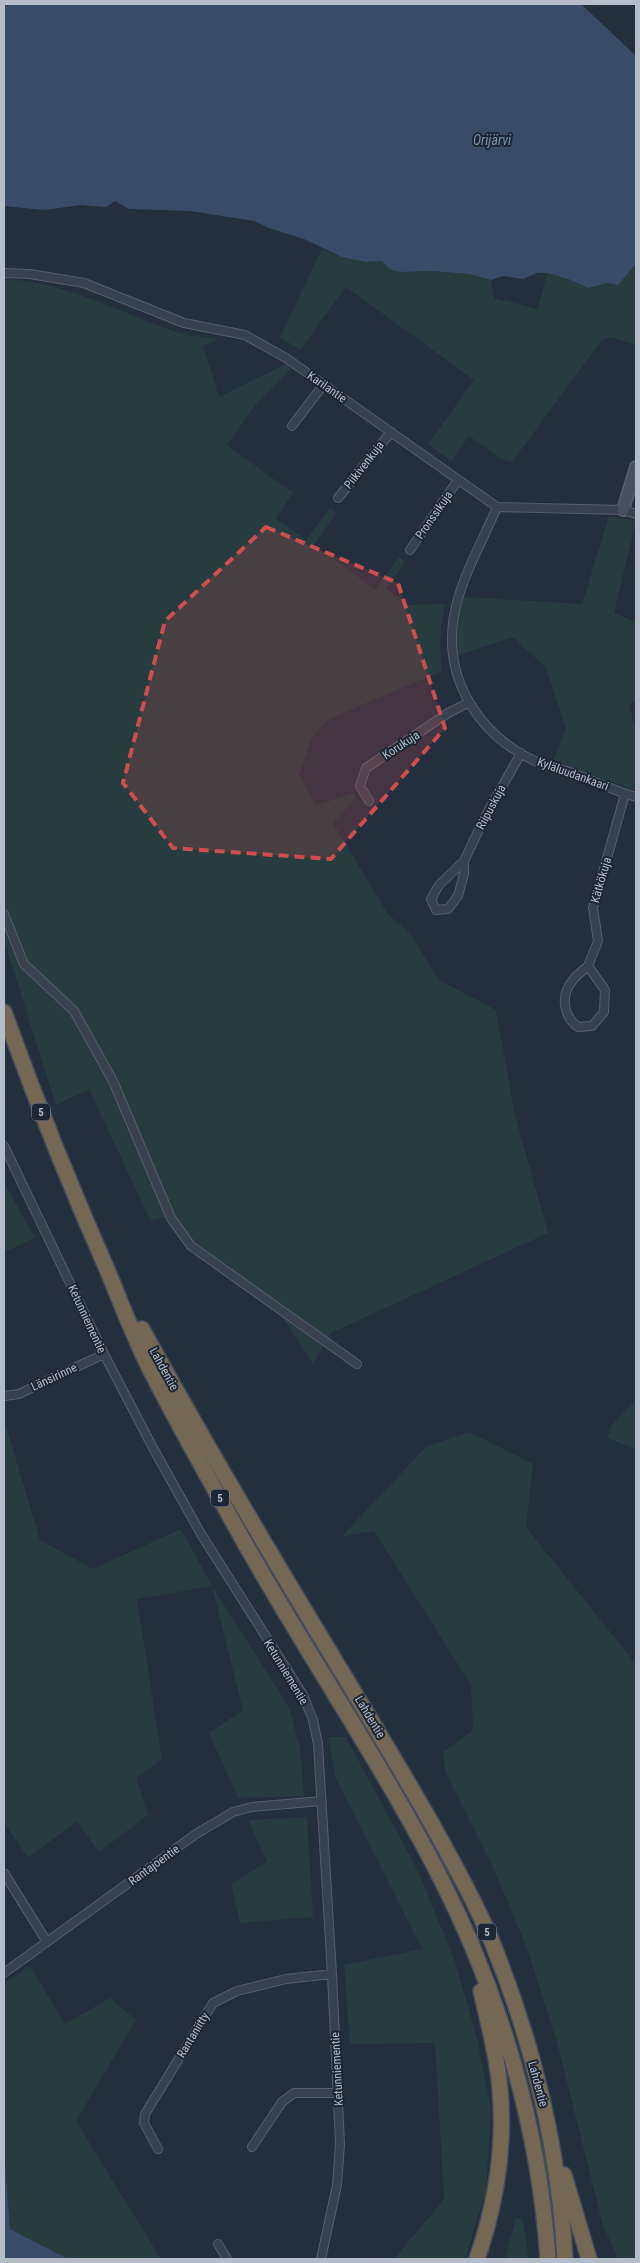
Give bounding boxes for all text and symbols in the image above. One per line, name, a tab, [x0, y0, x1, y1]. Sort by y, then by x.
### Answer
water label: Orijärvi	[473, 132, 512, 148]
street label: Karilantie	[305, 368, 350, 406]
street label: Piikivenkuja	[341, 438, 387, 492]
street label: Pronssikuja	[412, 488, 456, 542]
street label: Korukuja	[380, 728, 422, 762]
street label: Kyläluudankaari	[535, 755, 611, 793]
street label: Riipuskuja	[473, 782, 509, 832]
street label: Kätkökuja	[588, 855, 614, 904]
road number: 5	[32, 1104, 50, 1120]
street label: Ketunniementie	[65, 1283, 109, 1356]
street label: Lahdentie	[147, 1345, 182, 1393]
street label: Länsirinne	[29, 1360, 80, 1394]
road number: 5	[211, 1490, 229, 1506]
street label: Ketunniementie	[261, 1637, 311, 1708]
street label: Lahdentie	[352, 1693, 388, 1741]
street label: Rantajoentie	[126, 1842, 182, 1888]
road number: 5	[478, 1924, 496, 1940]
street label: Rantaniitty	[174, 2010, 212, 2060]
street label: Ketunniementie	[328, 2031, 346, 2106]
street label: Lahdentie	[525, 2060, 551, 2109]

